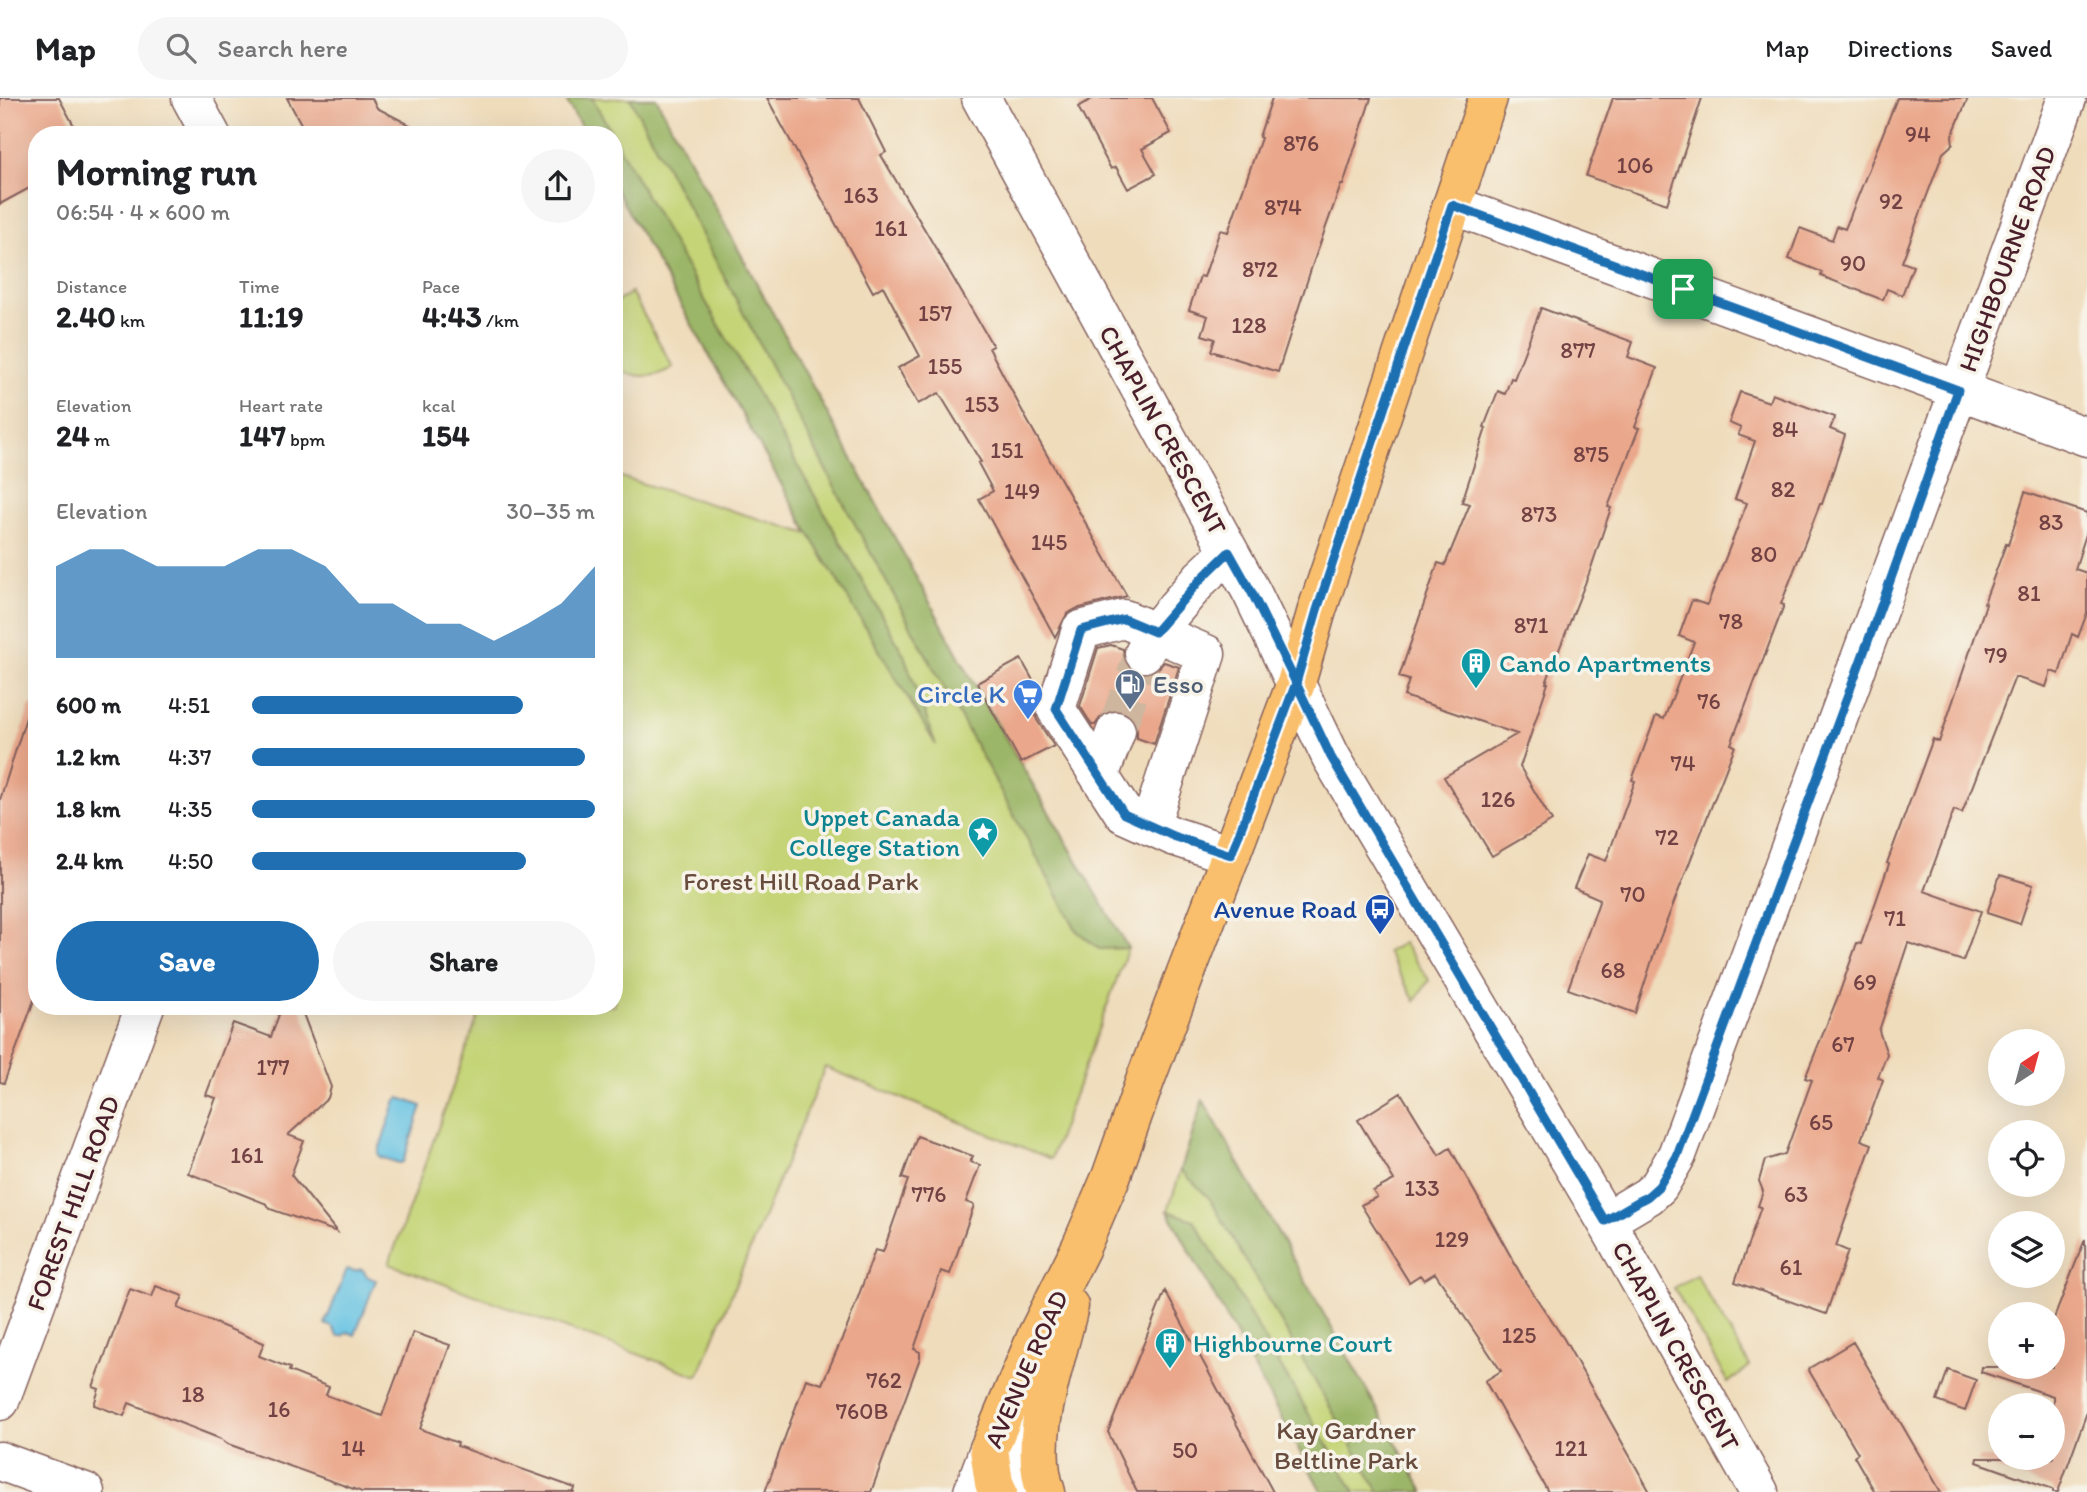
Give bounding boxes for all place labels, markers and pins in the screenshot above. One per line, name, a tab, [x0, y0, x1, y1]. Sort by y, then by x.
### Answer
pin	[1653, 259, 1713, 319]
building icon: Cando Apartments	[1459, 646, 1493, 690]
place label: Cando Apartments	[1499, 647, 1711, 679]
fuel station icon: Esso	[1113, 667, 1147, 711]
place label: Esso	[1153, 668, 1204, 700]
supermarket icon: Circle K	[1011, 677, 1045, 721]
place label: Circle K	[917, 678, 1005, 710]
place label: Uppet Canada College Station	[789, 801, 960, 863]
place icon: Uppet Canada College Station	[966, 815, 1000, 859]
bus stop icon: Avenue Road	[1363, 892, 1397, 936]
place label: Avenue Road	[1214, 893, 1358, 925]
building icon: Highbourne Court	[1153, 1326, 1187, 1370]
place label: Highbourne Court	[1193, 1327, 1393, 1359]

